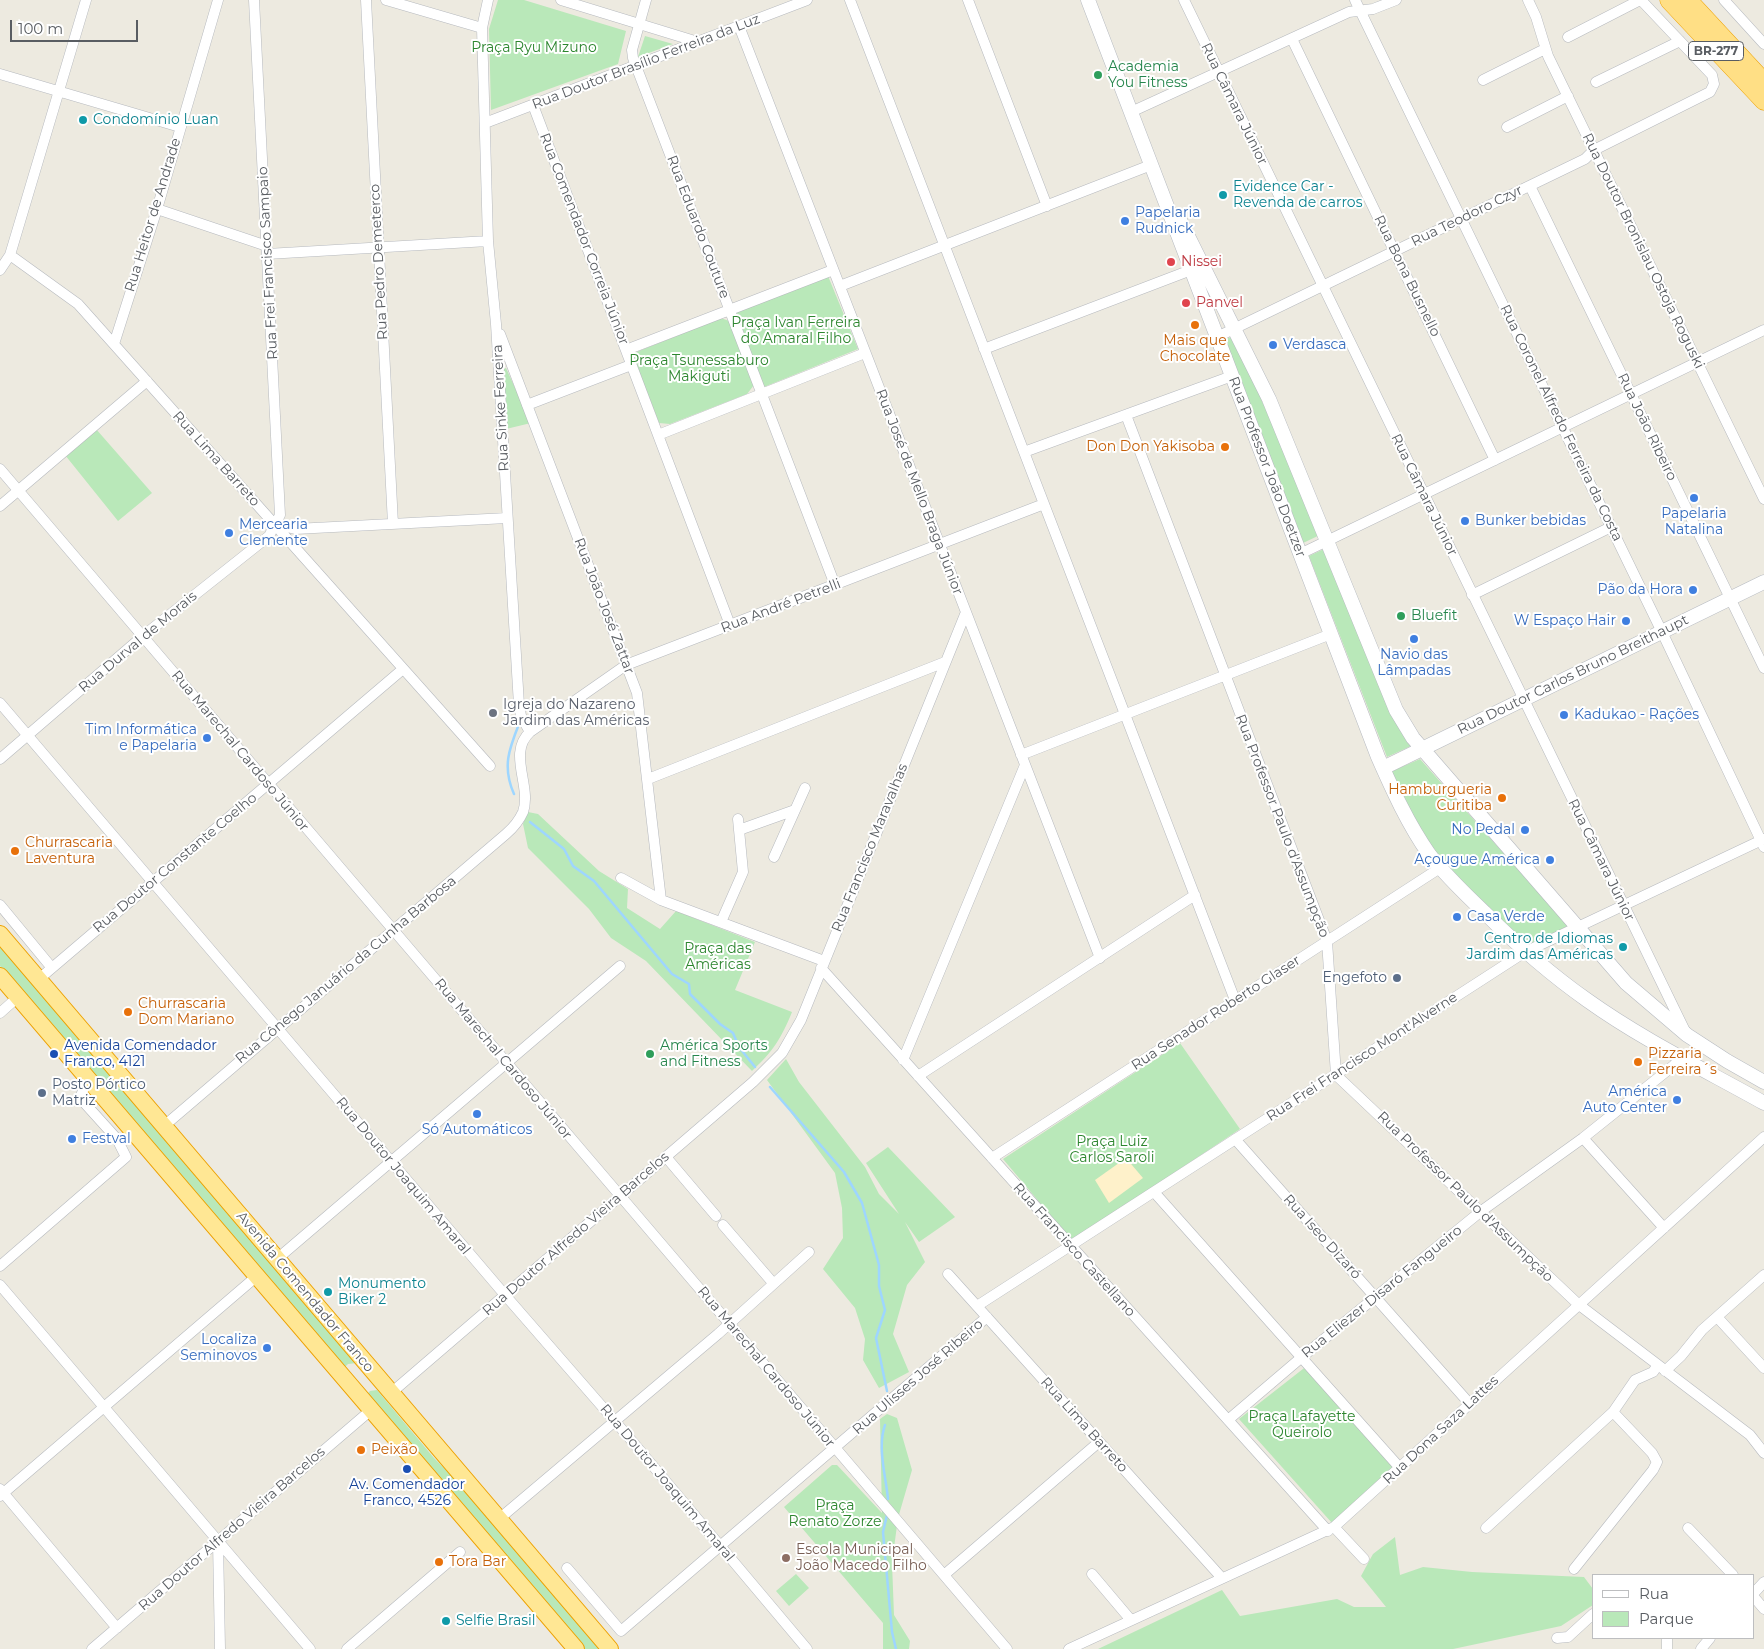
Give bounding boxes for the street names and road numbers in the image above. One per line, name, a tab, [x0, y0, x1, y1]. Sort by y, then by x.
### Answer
street label: Rua Doutor Brasílio Ferreira da Luz	[530, 11, 762, 113]
street label: Rua Câmara Júnior	[1197, 40, 1271, 168]
road number: BR-277	[1688, 41, 1744, 60]
street label: Rua Doutor Bronislau Ostoja Roguski	[1578, 130, 1708, 372]
street label: Rua Comendador Correia Júnior	[536, 131, 632, 347]
street label: Rua Heitor de Andrade	[122, 136, 184, 294]
street label: Rua Eduardo Couture	[663, 153, 733, 301]
street label: Rua Frei Francisco Sampaio	[255, 166, 281, 360]
street label: Rua Teodoro Czyr	[1409, 182, 1525, 250]
street label: Rua Pedro Demeterco	[367, 183, 391, 341]
street label: Rua Bona Busnello	[1370, 212, 1444, 340]
street label: Rua Coronel Alfredo Ferreira da Costa	[1496, 302, 1626, 544]
street label: Rua Sinke Ferreira	[489, 344, 513, 472]
street label: Rua João Ribeiro	[1614, 370, 1680, 484]
street label: Rua Professor João Doetzer	[1225, 374, 1309, 560]
street label: Rua José de Mello Braga Júnior	[872, 387, 966, 597]
street label: Rua Lima Barreto	[169, 408, 263, 510]
street label: Rua Câmara Júnior	[1387, 431, 1461, 559]
street label: Rua João José Zattar	[570, 535, 638, 677]
street label: Rua André Petrelli	[719, 575, 843, 637]
street label: Rua Durval de Morais	[76, 588, 200, 696]
street label: Rua Doutor Carlos Bruno Breithaupt	[1455, 612, 1691, 738]
street label: Rua Marechal Cardoso Júnior	[168, 667, 312, 835]
street label: Rua Professor Paulo d'Assumpção	[1232, 712, 1332, 940]
street label: Rua Francisco Maravalhas	[828, 761, 912, 935]
street label: Rua Doutor Constante Coelho	[90, 789, 260, 937]
street label: Rua Câmara Júnior	[1564, 796, 1638, 924]
street label: Rua Cônego Januário da Cunha Barbosa	[232, 873, 460, 1067]
street label: Rua Senador Roberto Glaser	[1128, 952, 1304, 1074]
street label: Rua Marechal Cardoso Júnior	[431, 975, 575, 1143]
street label: Rua Frei Francisco Mont'Alverne	[1263, 989, 1461, 1125]
street label: Rua Doutor Joaquim Amaral	[332, 1094, 474, 1258]
street label: Rua Professor Paulo d'Assumpção	[1374, 1108, 1556, 1286]
street label: Rua Doutor Alfredo Vieira Barcelos	[479, 1148, 673, 1320]
street label: Rua Francisco Castellano	[1009, 1180, 1139, 1320]
street label: Rua Iseo Dizaró	[1279, 1191, 1365, 1283]
street label: Avenida Comendador Franco	[233, 1208, 377, 1376]
street label: Rua Eliezer Disaró Fangueiro	[1298, 1222, 1466, 1362]
street label: Rua Marechal Cardoso Júnior	[694, 1283, 838, 1451]
street label: Rua Ulisses José Ribeiro	[849, 1316, 987, 1438]
street label: Rua Dona Saza Lattes	[1380, 1372, 1502, 1488]
street label: Rua Lima Barreto	[1037, 1374, 1131, 1476]
street label: Rua Doutor Joaquim Amaral	[596, 1401, 738, 1565]
street label: Rua Doutor Alfredo Vieira Barcelos	[135, 1443, 329, 1615]

